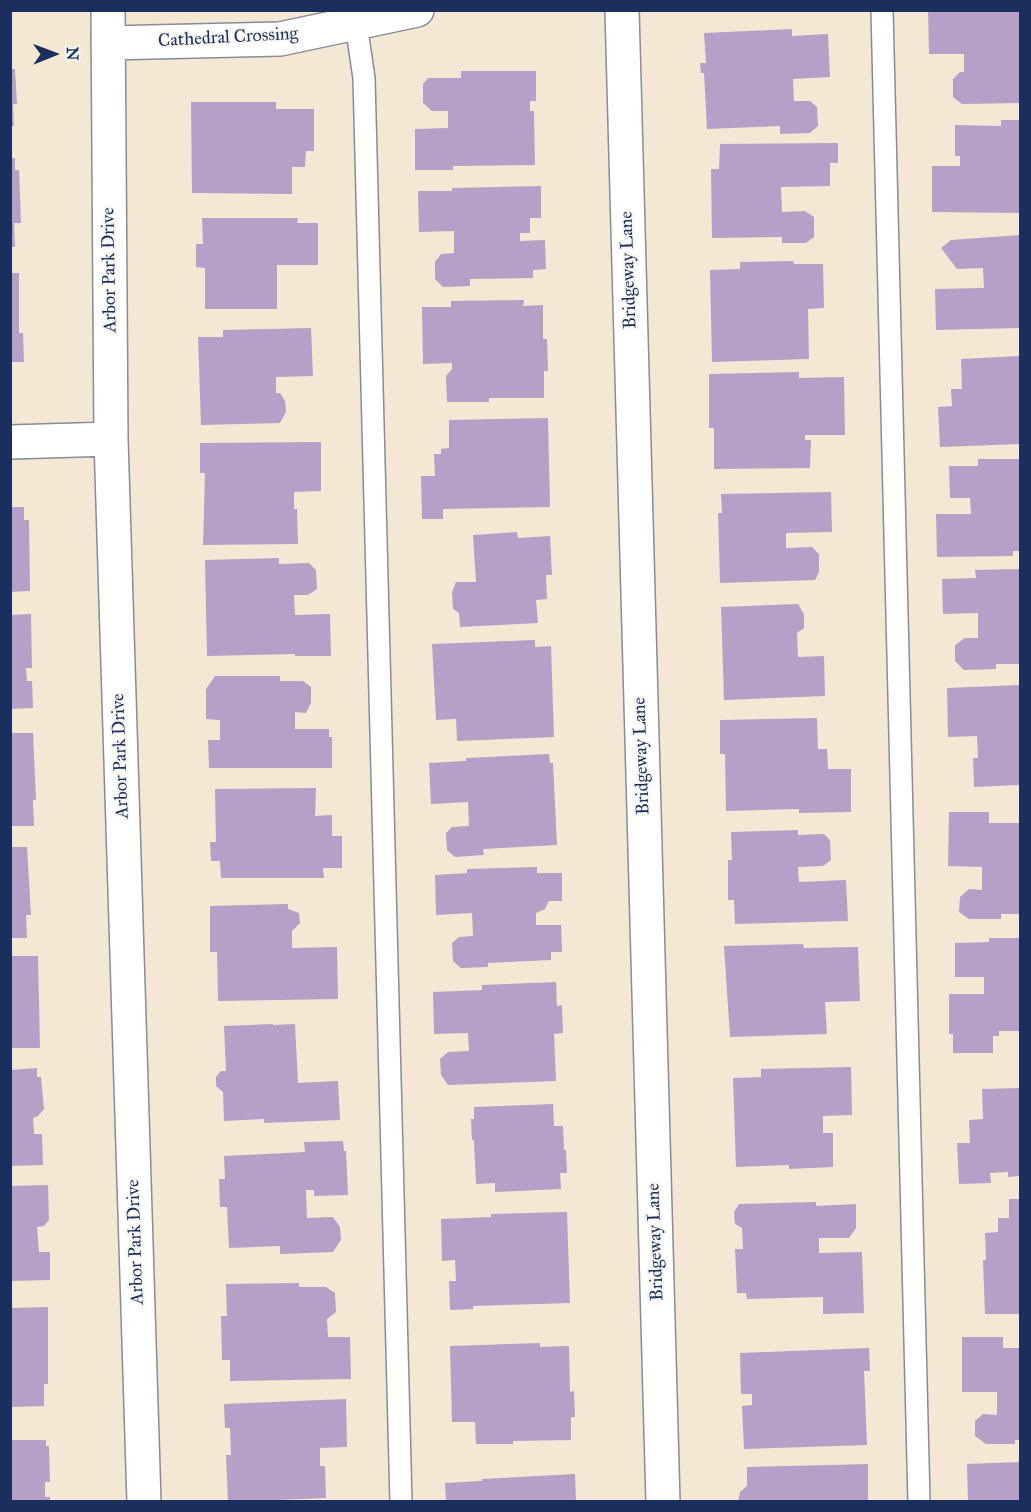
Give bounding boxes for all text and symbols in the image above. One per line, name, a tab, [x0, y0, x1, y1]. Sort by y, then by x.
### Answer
north arrow	[24, 24, 84, 84]
street label: Cathedral Crossing	[157, 24, 299, 52]
text: N	[63, 47, 82, 61]
street label: Arbor Park Drive	[98, 207, 122, 333]
street label: Bridgeway Lane	[616, 211, 642, 329]
street label: Arbor Park Drive	[108, 693, 134, 819]
street label: Bridgeway Lane	[629, 697, 655, 815]
street label: Arbor Park Drive	[123, 1179, 149, 1305]
street label: Bridgeway Lane	[643, 1183, 669, 1301]

